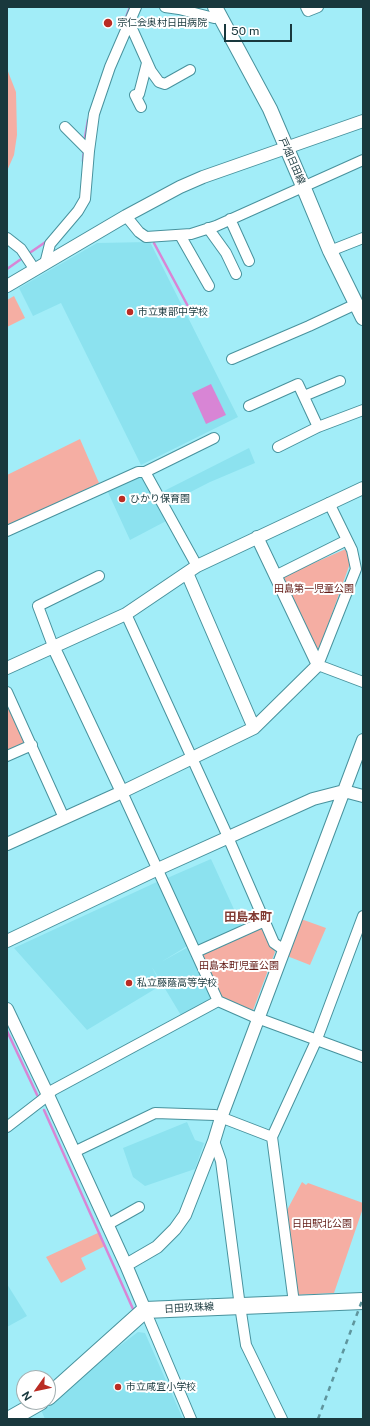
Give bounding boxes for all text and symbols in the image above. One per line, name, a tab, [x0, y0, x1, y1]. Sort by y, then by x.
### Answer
scale bar	[226, 16, 294, 42]
marker: 宗仁会奥村日田病院	[102, 17, 114, 29]
place label: 宗仁会奥村日田病院	[117, 17, 207, 29]
text: 50 m	[231, 24, 259, 38]
street label: 戸畑日田線	[276, 136, 308, 186]
place label: 市立東部中学校	[138, 306, 208, 318]
marker: 市立東部中学校	[125, 307, 135, 317]
place label: ひかり保育園	[130, 493, 190, 505]
marker: ひかり保育園	[117, 494, 127, 504]
park label: 田島第一児童公園	[274, 583, 354, 595]
district label: 田島本町	[224, 910, 272, 924]
park label: 田島本町児童公園	[199, 960, 279, 972]
place label: 私立藤蔭高等学校	[137, 977, 217, 989]
marker: 私立藤蔭高等学校	[124, 978, 134, 988]
park label: 日田駅北公園	[292, 1218, 352, 1230]
street label: 日田玖珠線	[164, 1301, 214, 1315]
north arrow	[16, 1370, 56, 1410]
place label: 市立咸宜小学校	[126, 1381, 196, 1393]
marker: 市立咸宜小学校	[113, 1382, 123, 1392]
text: N	[19, 1389, 34, 1403]

